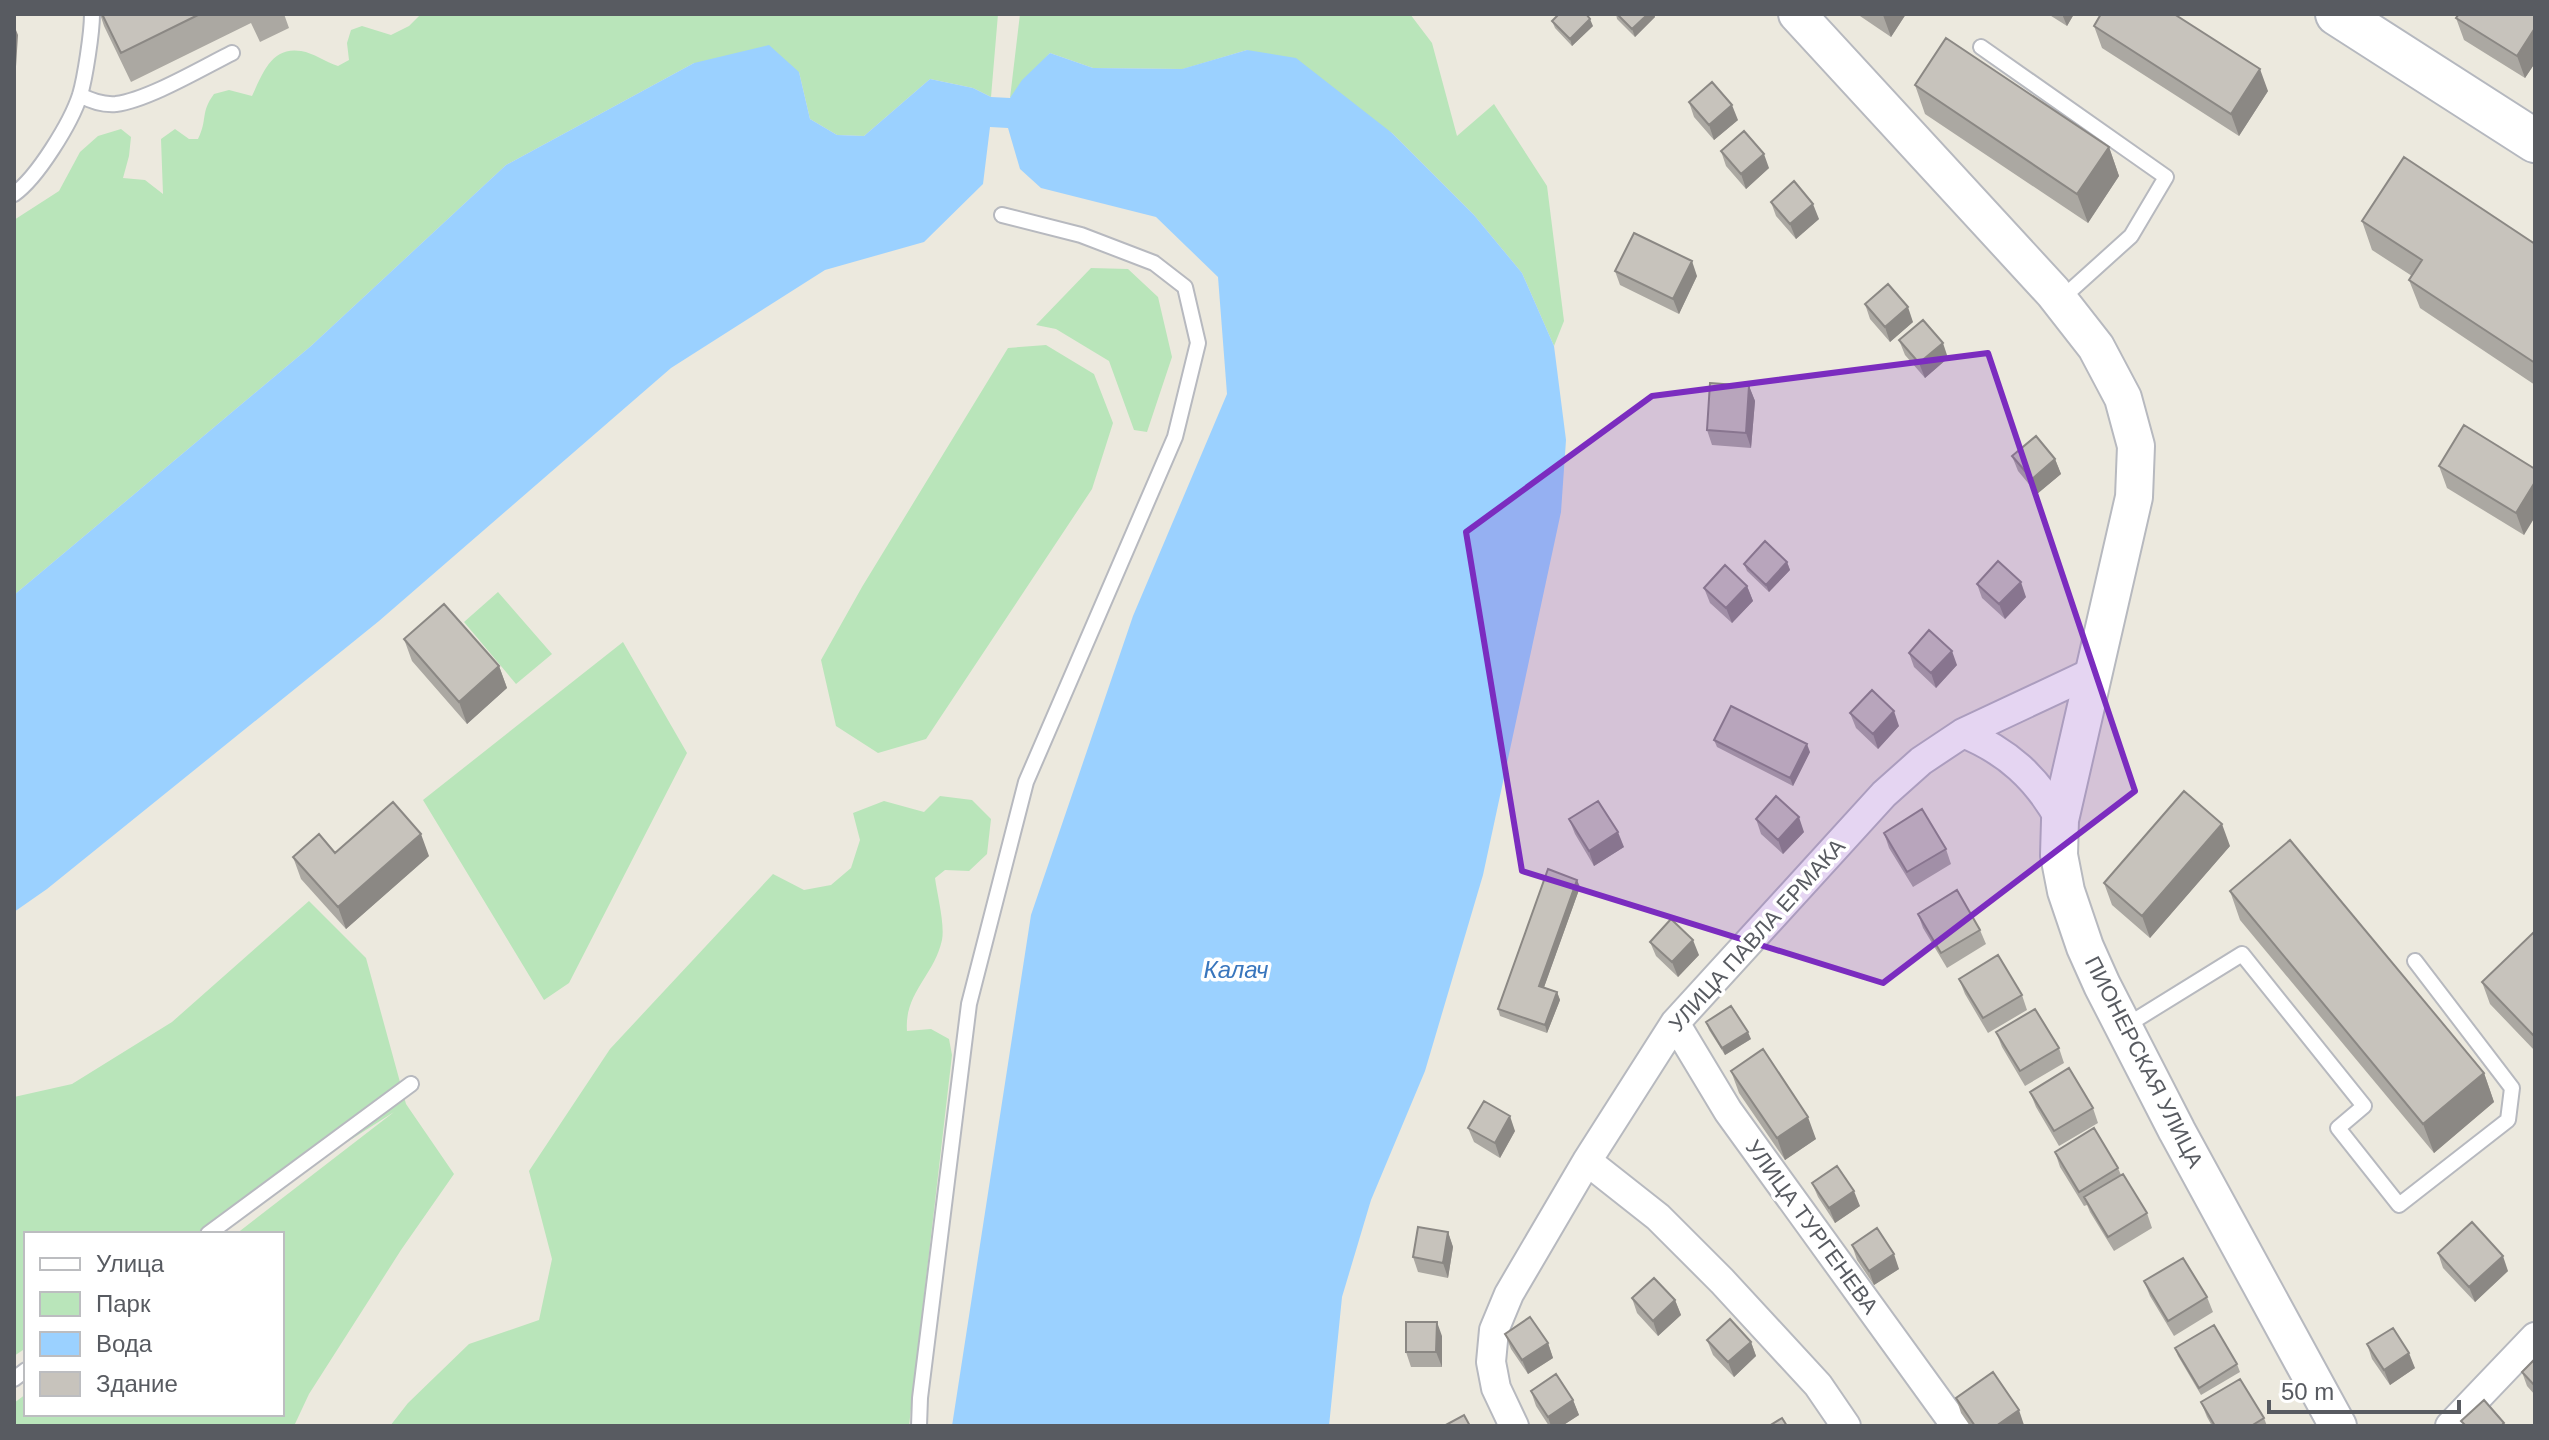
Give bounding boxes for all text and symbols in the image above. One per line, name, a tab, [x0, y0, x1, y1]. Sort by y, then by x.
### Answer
street label: УЛИЦА ПАВЛА ЕРМАКА	[1664, 833, 1850, 1036]
street label: ПИОНЕРСКАЯ УЛИЦА	[2080, 952, 2208, 1172]
water label: Калач	[1204, 956, 1268, 983]
street label: УЛИЦА ТУРГЕНЕВА	[1741, 1135, 1884, 1319]
legend	[24, 1232, 284, 1416]
text: Улица	[96, 1250, 165, 1277]
text: Парк	[96, 1290, 151, 1317]
text: Вода	[96, 1330, 153, 1357]
scale bar	[2269, 1364, 2459, 1414]
text: Здание	[96, 1370, 178, 1397]
text: 50 m	[2281, 1378, 2334, 1405]

